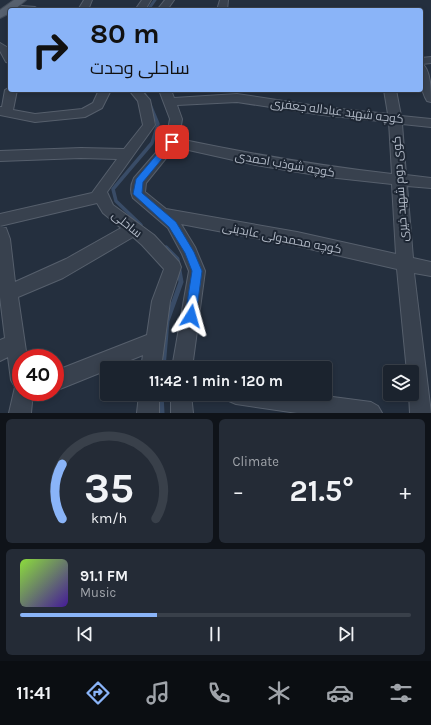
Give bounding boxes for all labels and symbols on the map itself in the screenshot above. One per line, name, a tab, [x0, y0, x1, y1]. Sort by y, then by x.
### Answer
street label: کوچه شهید عباداله جعفری	[269, 96, 404, 128]
pin	[155, 125, 189, 159]
street label: کوی دوم شهید خیری	[389, 136, 412, 242]
street label: کوچه شوذب احمدی	[234, 148, 336, 182]
street label: ساحلی	[109, 208, 145, 240]
street label: کوچه محمدولی عابدینی	[221, 220, 343, 258]
position arrow	[170, 295, 212, 337]
speed limit sign: 40	[12, 349, 64, 401]

